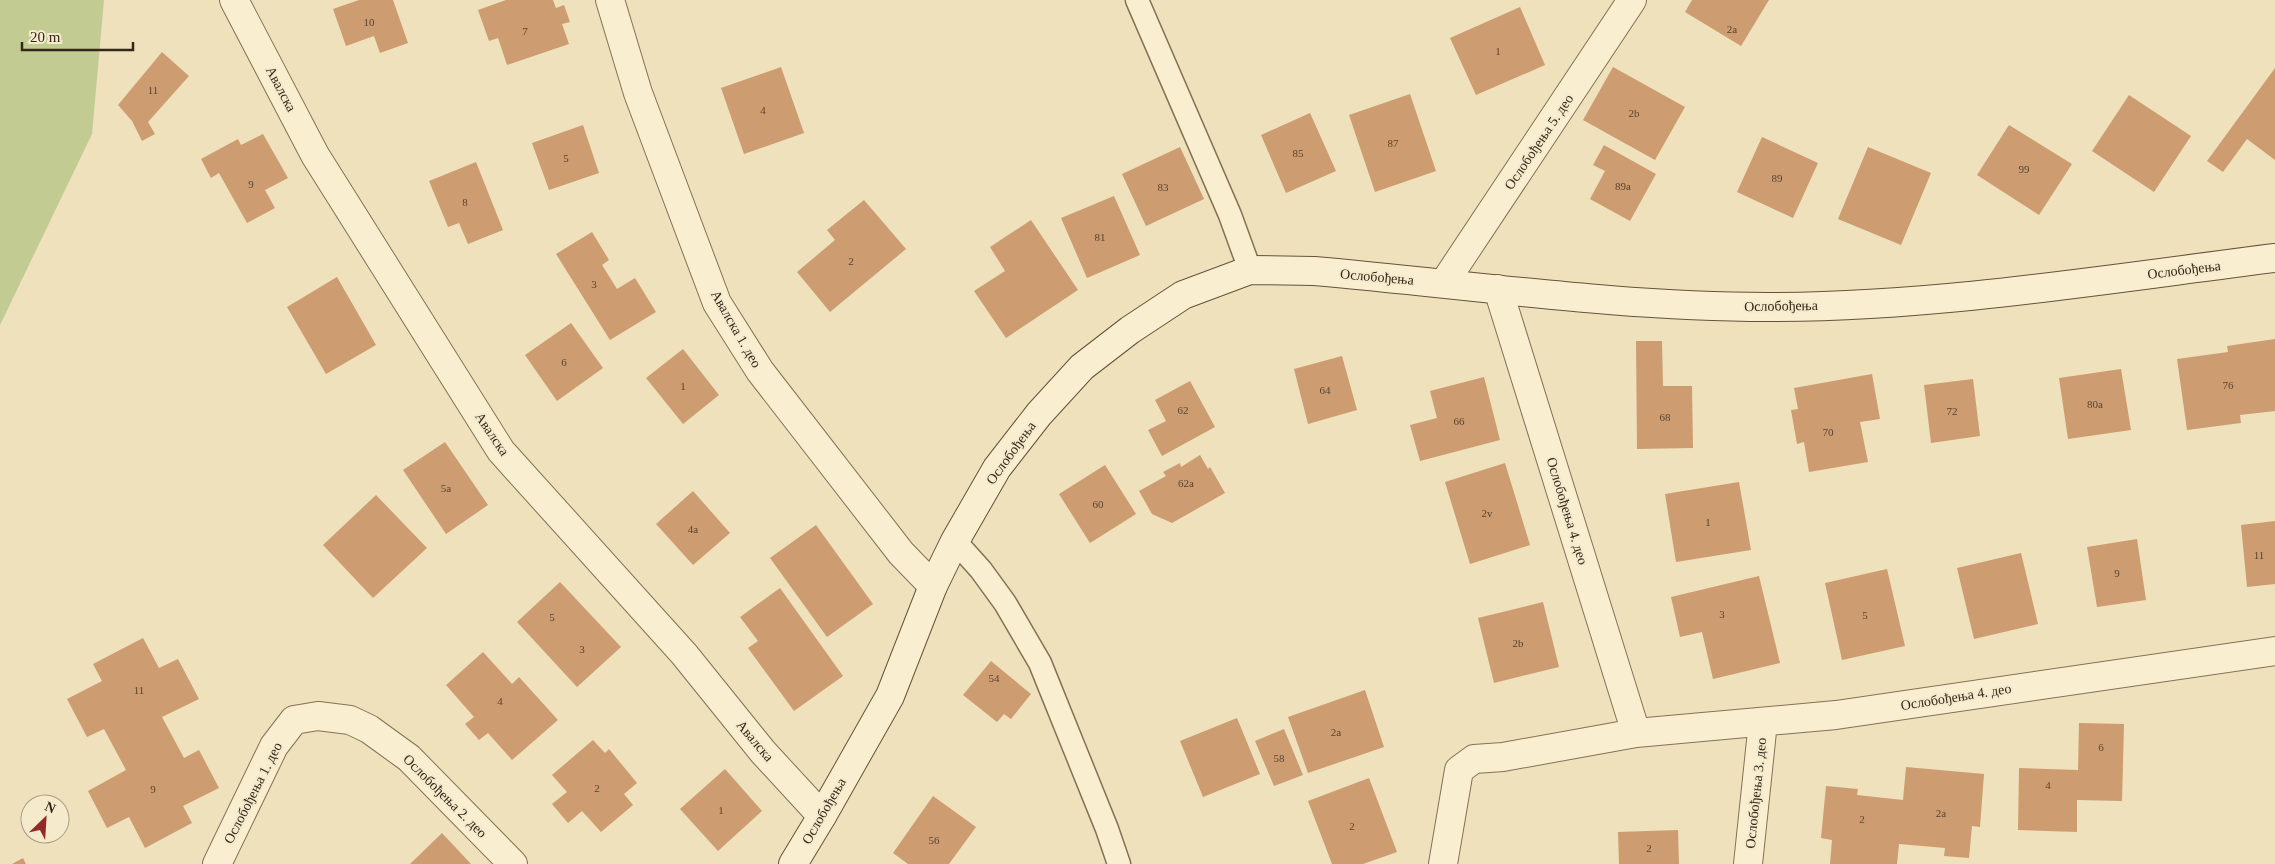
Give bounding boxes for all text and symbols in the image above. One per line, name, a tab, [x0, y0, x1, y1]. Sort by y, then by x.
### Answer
house number: 10	[364, 16, 375, 28]
scale bar	[22, 20, 134, 52]
house number: 2a	[1727, 23, 1737, 35]
house number: 7	[522, 25, 528, 37]
text: 20 m	[30, 29, 61, 45]
house number: 1	[1495, 45, 1501, 57]
street label: Авалска	[263, 64, 299, 115]
house number: 11	[148, 84, 158, 96]
street label: Ослобођења 5. део	[1502, 92, 1576, 192]
house number: 4	[760, 104, 766, 116]
house number: 2b	[1629, 107, 1640, 119]
house number: 87	[1388, 137, 1399, 149]
house number: 85	[1293, 147, 1304, 159]
house number: 5	[563, 152, 569, 164]
house number: 99	[2019, 163, 2030, 175]
house number: 89	[1772, 172, 1783, 184]
house number: 9	[248, 178, 254, 190]
house number: 89a	[1615, 180, 1631, 192]
house number: 83	[1158, 181, 1169, 193]
house number: 8	[462, 196, 468, 208]
house number: 81	[1095, 231, 1106, 243]
house number: 2	[848, 255, 854, 267]
street label: Ослобођења	[2146, 258, 2222, 282]
street label: Ослобођења	[1340, 266, 1415, 288]
house number: 3	[591, 278, 597, 290]
street label: Авалска 1. део	[708, 288, 764, 370]
street label: Ослобођења	[1744, 298, 1819, 314]
house number: 6	[561, 356, 567, 368]
house number: 76	[2223, 379, 2234, 391]
house number: 1	[680, 380, 686, 392]
house number: 64	[1320, 384, 1331, 396]
house number: 80a	[2087, 398, 2103, 410]
house number: 62	[1178, 404, 1189, 416]
house number: 72	[1947, 405, 1958, 417]
street label: Авалска	[472, 410, 512, 459]
house number: 68	[1660, 411, 1671, 423]
house number: 66	[1454, 415, 1465, 427]
street label: Ослобођења	[983, 418, 1039, 487]
house number: 70	[1823, 426, 1834, 438]
street label: Ослобођења 4. део	[1544, 455, 1590, 567]
house number: 62a	[1178, 477, 1194, 489]
house number: 5a	[441, 482, 451, 494]
house number: 60	[1093, 498, 1104, 510]
house number: 2v	[1482, 507, 1493, 519]
house number: 1	[1705, 516, 1711, 528]
house number: 4a	[688, 523, 698, 535]
house number: 11	[2254, 549, 2264, 561]
house number: 9	[2114, 567, 2120, 579]
house number: 3	[1719, 608, 1725, 620]
house number: 5	[1862, 609, 1868, 621]
house number: 5	[549, 611, 555, 623]
house number: 2b	[1513, 637, 1524, 649]
house number: 3	[579, 643, 585, 655]
house number: 54	[989, 672, 1000, 684]
street label: Ослобођења 4. део	[1900, 681, 2012, 713]
house number: 11	[134, 684, 144, 696]
house number: 4	[497, 695, 503, 707]
street label: Авалска	[734, 717, 777, 765]
house number: 2a	[1331, 726, 1341, 738]
street label: Ослобођења 3. део	[1743, 737, 1769, 849]
street label: Ослобођења 1. део	[221, 740, 285, 846]
house number: 6	[2098, 741, 2104, 753]
street label: Ослобођења 2. део	[400, 751, 490, 841]
house number: 58	[1274, 752, 1285, 764]
street label: Ослобођења	[799, 775, 849, 847]
house number: 4	[2045, 779, 2051, 791]
house number: 2	[594, 782, 600, 794]
house number: 9	[150, 783, 156, 795]
north arrow	[20, 794, 70, 844]
text: N	[43, 799, 58, 817]
house number: 1	[718, 804, 724, 816]
house number: 2a	[1936, 807, 1946, 819]
house number: 2	[1859, 813, 1865, 825]
house number: 2	[1349, 820, 1355, 832]
house number: 56	[929, 834, 940, 846]
house number: 2	[1646, 842, 1652, 854]

